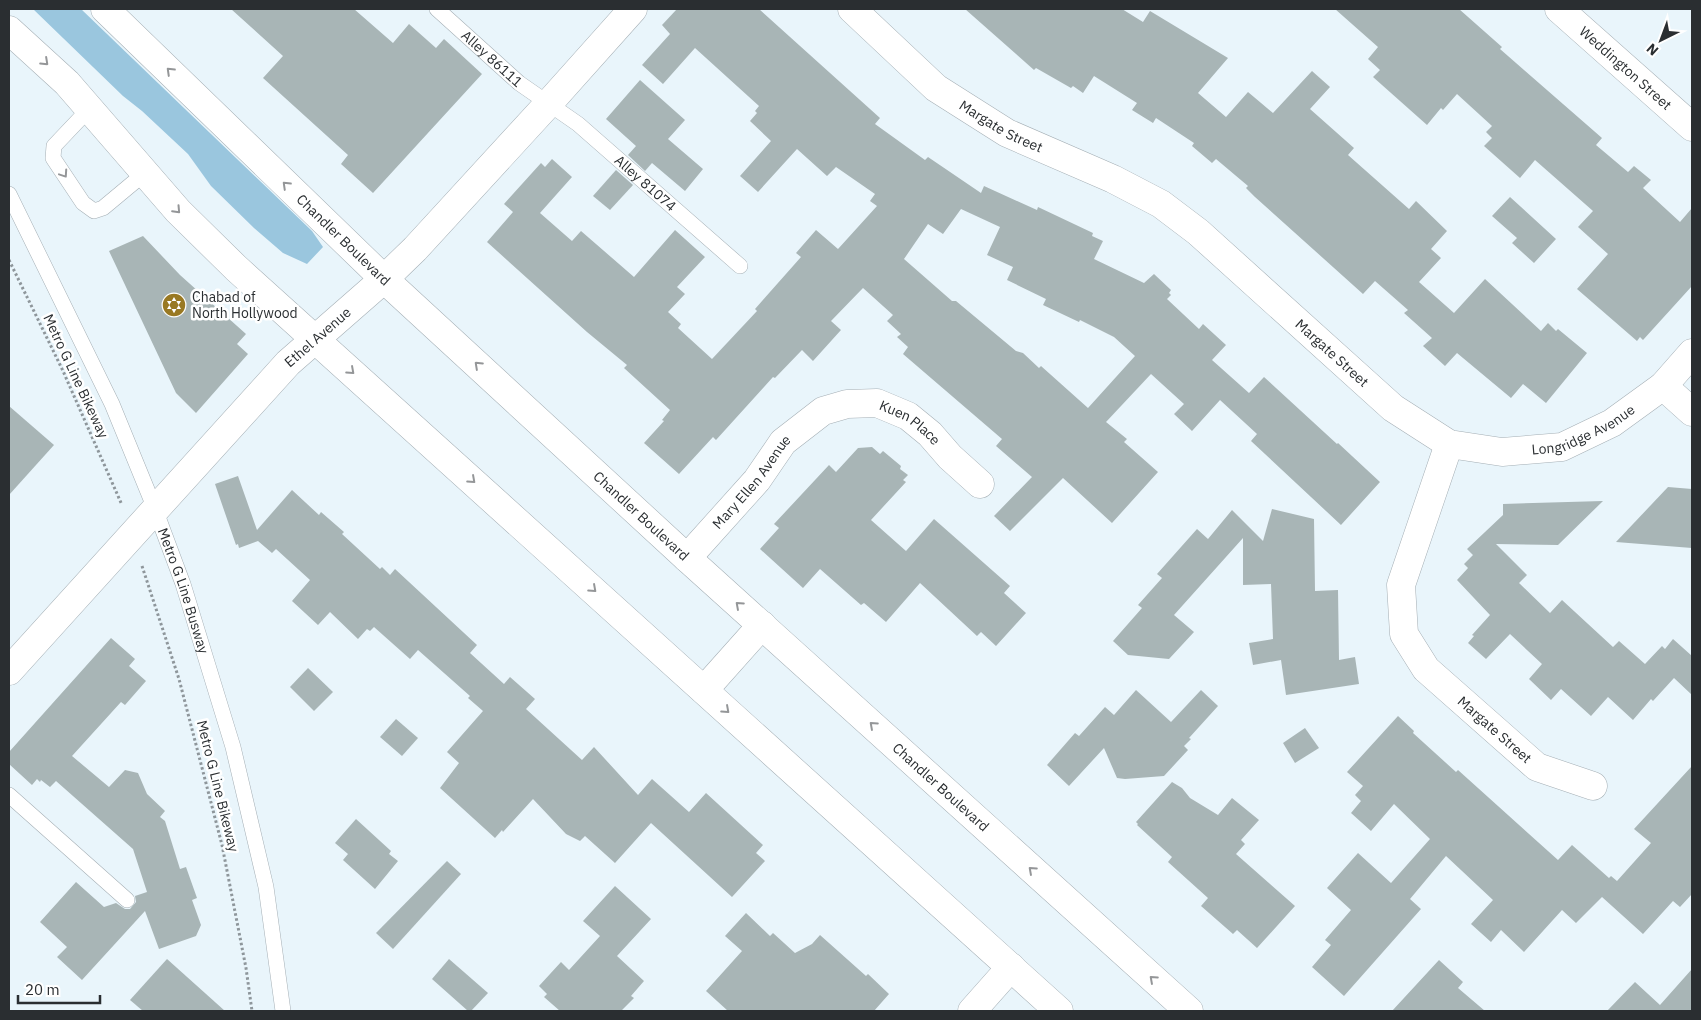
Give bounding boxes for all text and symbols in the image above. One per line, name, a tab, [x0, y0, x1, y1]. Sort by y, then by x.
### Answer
north arrow	[1636, 15, 1686, 65]
street label: Weddington Street	[1576, 22, 1676, 114]
street label: Alley 86111	[458, 26, 526, 91]
text: N	[1643, 40, 1662, 60]
one-way arrow	[39, 56, 48, 65]
one-way arrow	[166, 68, 175, 77]
street label: Margate Street	[956, 96, 1046, 156]
street label: Alley 81074	[611, 151, 680, 215]
one-way arrow	[58, 169, 67, 178]
one-way arrow	[283, 181, 292, 190]
street label: Chandler Boulevard	[293, 190, 394, 289]
one-way arrow	[171, 204, 180, 213]
place label: Chabad of North Hollywood	[192, 288, 298, 322]
synagogue icon: Chabad of North Hollywood	[161, 292, 187, 318]
street label: Ethel Avenue	[281, 303, 355, 371]
street label: Metro G Line Bikeway	[39, 311, 113, 441]
street label: Margate Street	[1292, 315, 1373, 391]
one-way arrow	[475, 362, 484, 371]
one-way arrow	[346, 366, 355, 375]
street label: Kuen Place	[877, 396, 945, 449]
street label: Longridge Avenue	[1531, 400, 1639, 458]
street label: Mary Ellen Avenue	[708, 430, 794, 533]
street label: Chandler Boulevard	[590, 467, 693, 565]
one-way arrow	[466, 474, 475, 483]
street label: Metro G Line Busway	[154, 525, 213, 656]
one-way arrow	[587, 583, 596, 592]
one-way arrow	[736, 601, 745, 610]
street label: Margate Street	[1454, 692, 1535, 767]
one-way arrow	[721, 704, 730, 713]
street label: Metro G Line Bikeway	[193, 718, 243, 854]
one-way arrow	[869, 722, 878, 731]
street label: Chandler Boulevard	[889, 739, 993, 835]
one-way arrow	[1028, 867, 1037, 876]
scale bar	[18, 972, 100, 1004]
one-way arrow	[1149, 975, 1158, 984]
text: 20 m	[25, 980, 60, 999]

